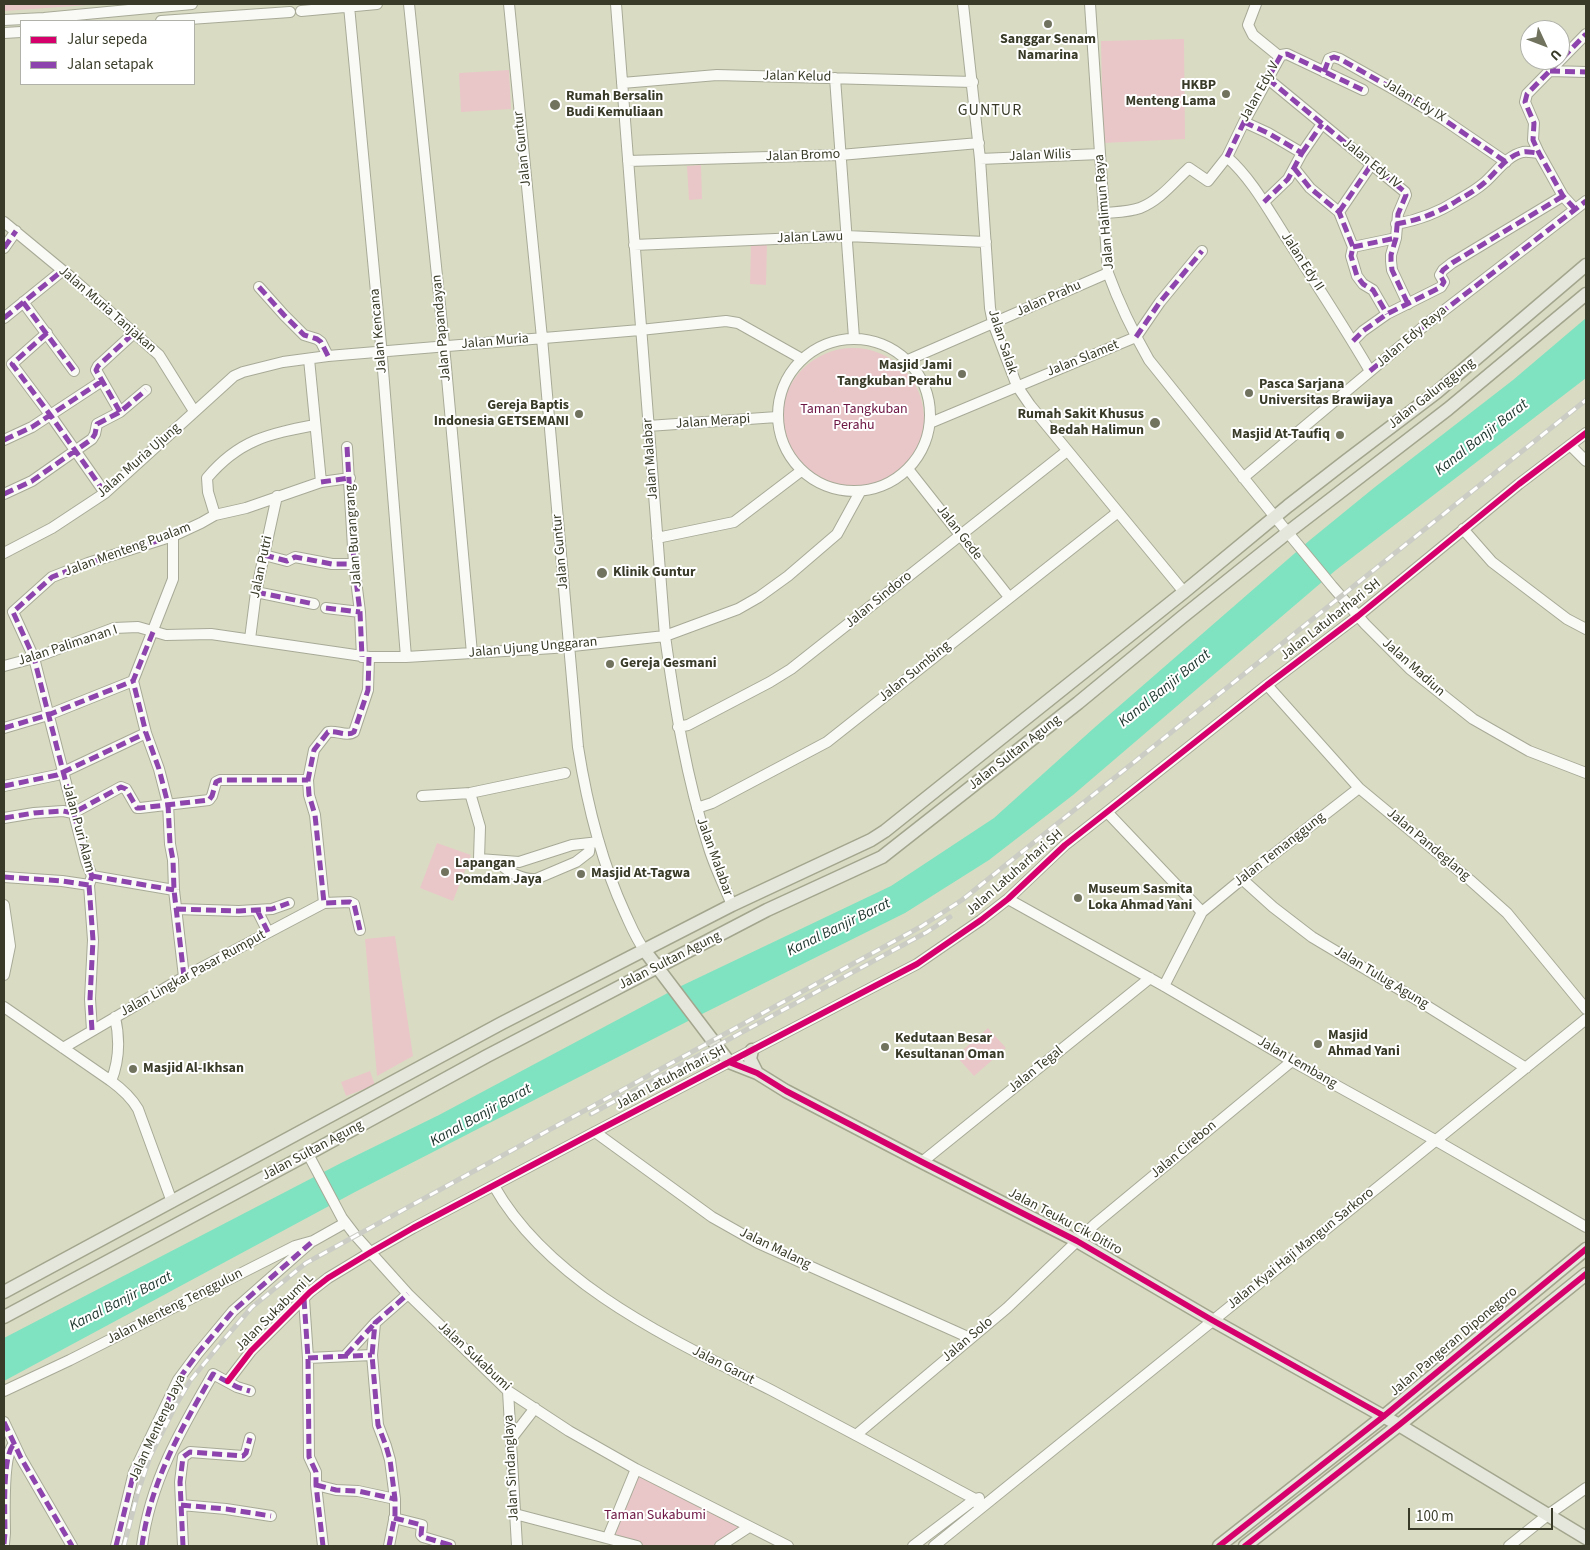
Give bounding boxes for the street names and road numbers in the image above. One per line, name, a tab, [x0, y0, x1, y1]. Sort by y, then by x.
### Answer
street label: Jalan Edy V	[1237, 59, 1283, 125]
street label: Jalan Kelud	[762, 68, 832, 86]
street label: Jalan Edy IX	[1380, 76, 1448, 126]
street label: Jalan Guntur	[511, 110, 535, 188]
street label: Jalan Edy IV	[1338, 135, 1404, 193]
street label: Jalan Bromo	[765, 146, 841, 166]
street label: Jalan Wilis	[1009, 147, 1071, 165]
street label: Jalan Halimun Raya	[1092, 153, 1118, 271]
street label: Jalan Lawu	[777, 228, 843, 248]
street label: Jalan Edy II	[1277, 230, 1327, 294]
street label: Jalan Muria Tanjakan	[55, 263, 159, 357]
street label: Jalan Papandayan	[429, 274, 455, 382]
street label: Jalan Prahu	[1014, 277, 1084, 321]
street label: Jalan Kencana	[367, 288, 391, 374]
street label: Jalan Edy Raya	[1373, 302, 1451, 372]
street label: Jalan Salak	[984, 308, 1020, 376]
street label: Jalan Muria	[460, 331, 530, 353]
street label: Jalan Slamet	[1045, 337, 1121, 381]
street label: Jalan Galunggung	[1385, 355, 1479, 433]
street label: Jalan Merapi	[675, 411, 751, 433]
street label: Jalan Malabar	[640, 417, 662, 501]
street label: Jalan Muria Ujung	[94, 420, 184, 502]
street label: Jalan Burangrang	[342, 484, 366, 588]
street label: Jalan Gede	[932, 502, 986, 564]
street label: Jalan Guntur	[549, 513, 573, 591]
street label: Jalan Menteng Pualam	[62, 519, 194, 581]
street label: Jalan Putri	[247, 534, 277, 600]
street label: Jalan Sindoro	[842, 568, 916, 632]
street label: Jalan Latuharhari SH	[1277, 576, 1385, 664]
street label: Jalan Palimanan I	[16, 622, 120, 670]
street label: Jalan Ujung Unggaran	[468, 634, 598, 662]
street label: Jalan Madiun	[1378, 635, 1448, 701]
street label: Jalan Sumbing	[876, 638, 954, 706]
street label: Jalan Sultan Agung	[966, 712, 1064, 794]
street label: Jalan Puri Alam	[58, 782, 98, 874]
street label: Jalan Pandeglang	[1383, 805, 1473, 885]
street label: Jalan Temanggung	[1231, 809, 1329, 891]
street label: Jalan Malabar	[692, 816, 736, 898]
street label: Jalan Latuharhari SH	[963, 826, 1067, 920]
street label: Jalan Lingkar Pasar Rumput	[117, 927, 269, 1021]
street label: Jalan Sultan Agung	[616, 928, 724, 994]
street label: Jalan Tulug Agung	[1331, 943, 1431, 1013]
street label: Jalan Lembang	[1254, 1033, 1340, 1093]
street label: Jalan Latuharhari SH	[613, 1042, 729, 1114]
street label: Jalan Tegal	[1005, 1043, 1067, 1097]
street label: Jalan Sultan Agung	[259, 1117, 367, 1185]
street label: Jalan Cirebon	[1148, 1118, 1220, 1182]
street label: Jalan Teuku Cik Ditiro	[1005, 1185, 1125, 1259]
street label: Jalan Kyai Haji Mangun Sarkoro	[1224, 1185, 1378, 1313]
street label: Jalan Malang	[737, 1224, 813, 1274]
street label: Jalan Menteng Tenggulun	[104, 1265, 246, 1349]
street label: Jalan Sukabumi L	[232, 1270, 318, 1356]
street label: Jalan Pangeran Diponegoro	[1387, 1284, 1521, 1400]
street label: Jalan Solo	[939, 1314, 997, 1366]
street label: Jalan Sukabumi	[434, 1319, 514, 1395]
street label: Jalan Garut	[689, 1343, 757, 1389]
street label: Jalan Menteng Jaya	[126, 1372, 190, 1484]
street label: Jalan Sindanglaya	[501, 1414, 523, 1522]

